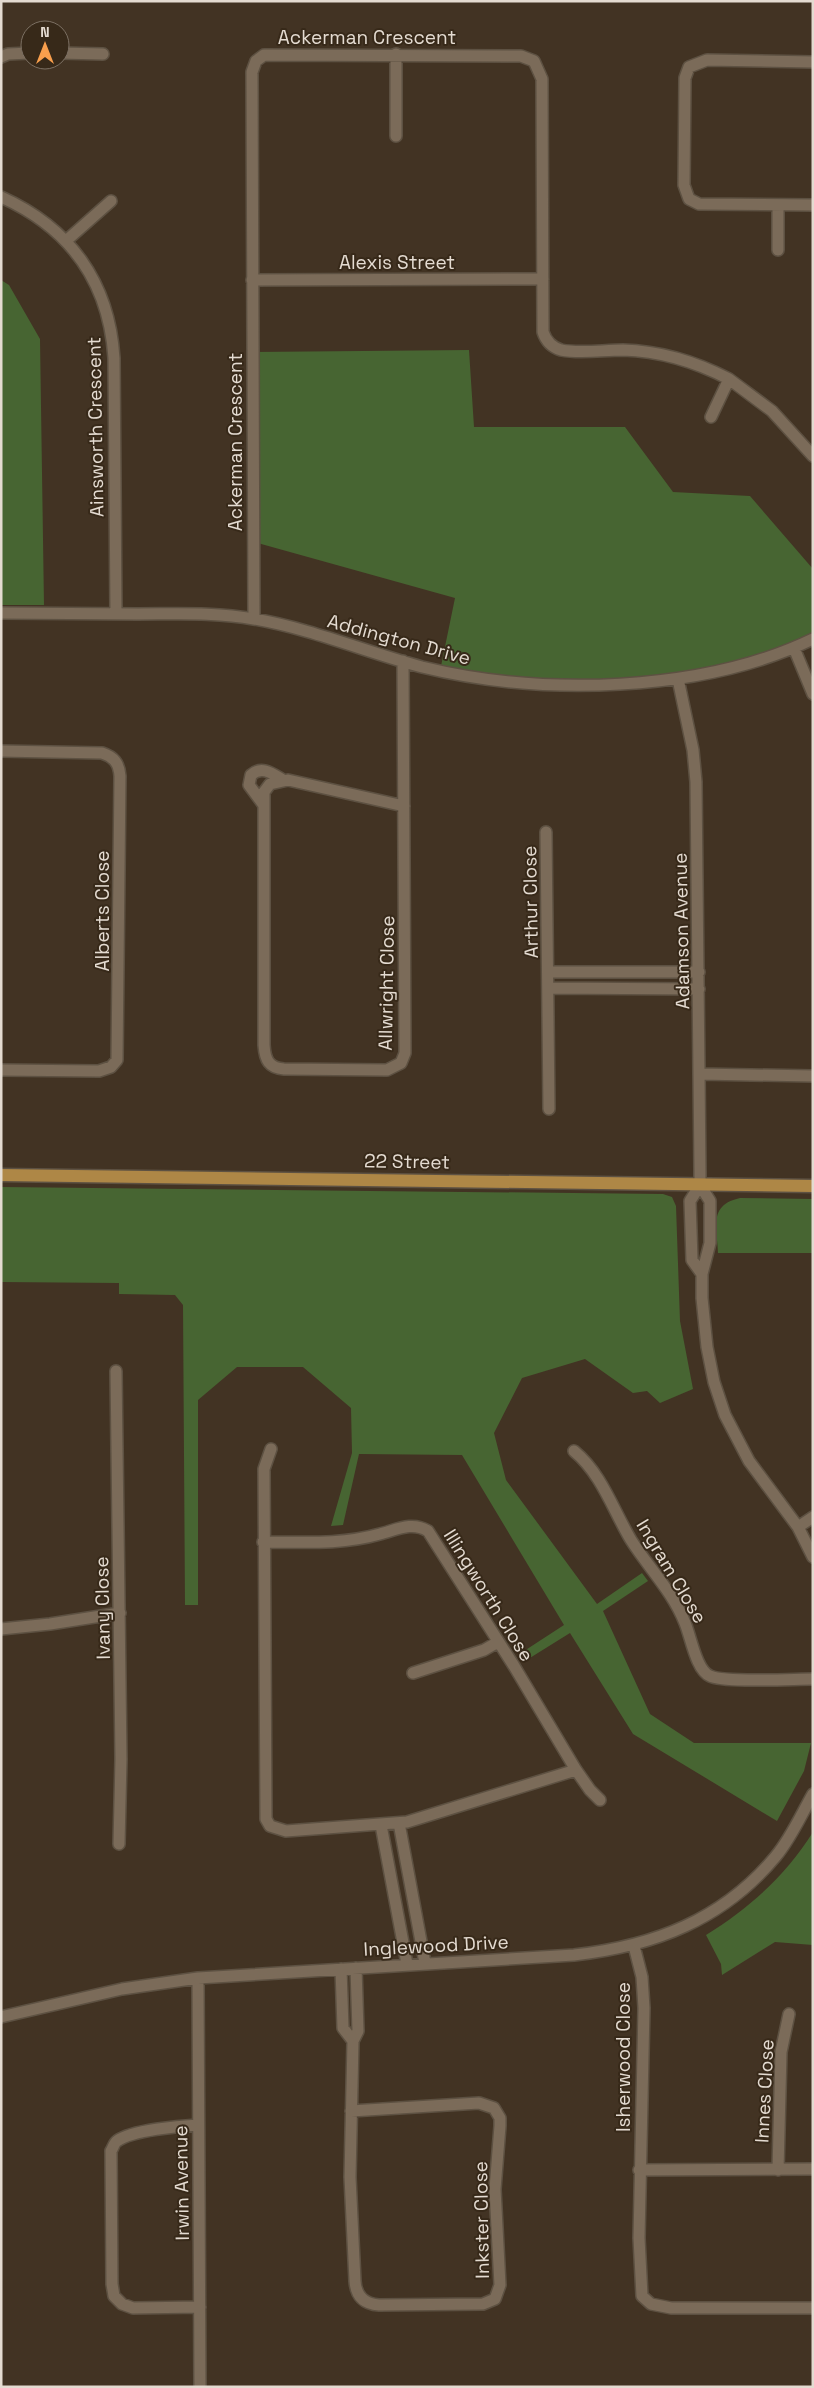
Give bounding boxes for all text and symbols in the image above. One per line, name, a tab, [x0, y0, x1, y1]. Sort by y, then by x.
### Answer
north arrow	[20, 20, 70, 70]
text: N	[40, 23, 50, 41]
street label: Ackerman Crescent	[278, 25, 456, 50]
street label: Alexis Street	[339, 250, 455, 275]
street label: Ainsworth Crescent	[81, 337, 110, 517]
street label: Ackerman Crescent	[223, 353, 248, 531]
street label: Addington Drive	[325, 608, 473, 671]
street label: Arthur Close	[517, 845, 544, 959]
street label: Alberts Close	[90, 851, 115, 971]
street label: Adamson Avenue	[668, 852, 695, 1010]
street label: Allwright Close	[373, 915, 400, 1051]
street label: 22 Street	[364, 1148, 450, 1175]
street label: Ingram Close	[631, 1515, 713, 1628]
street label: Illingworth Close	[438, 1524, 539, 1666]
street label: Ivany Close	[89, 1556, 116, 1660]
street label: Inglewood Drive	[363, 1929, 509, 1962]
street label: Isherwood Close	[611, 1982, 636, 2132]
street label: Innes Close	[749, 2038, 780, 2144]
street label: Irwin Avenue	[168, 2125, 195, 2241]
street label: Inkster Close	[468, 2161, 495, 2279]

